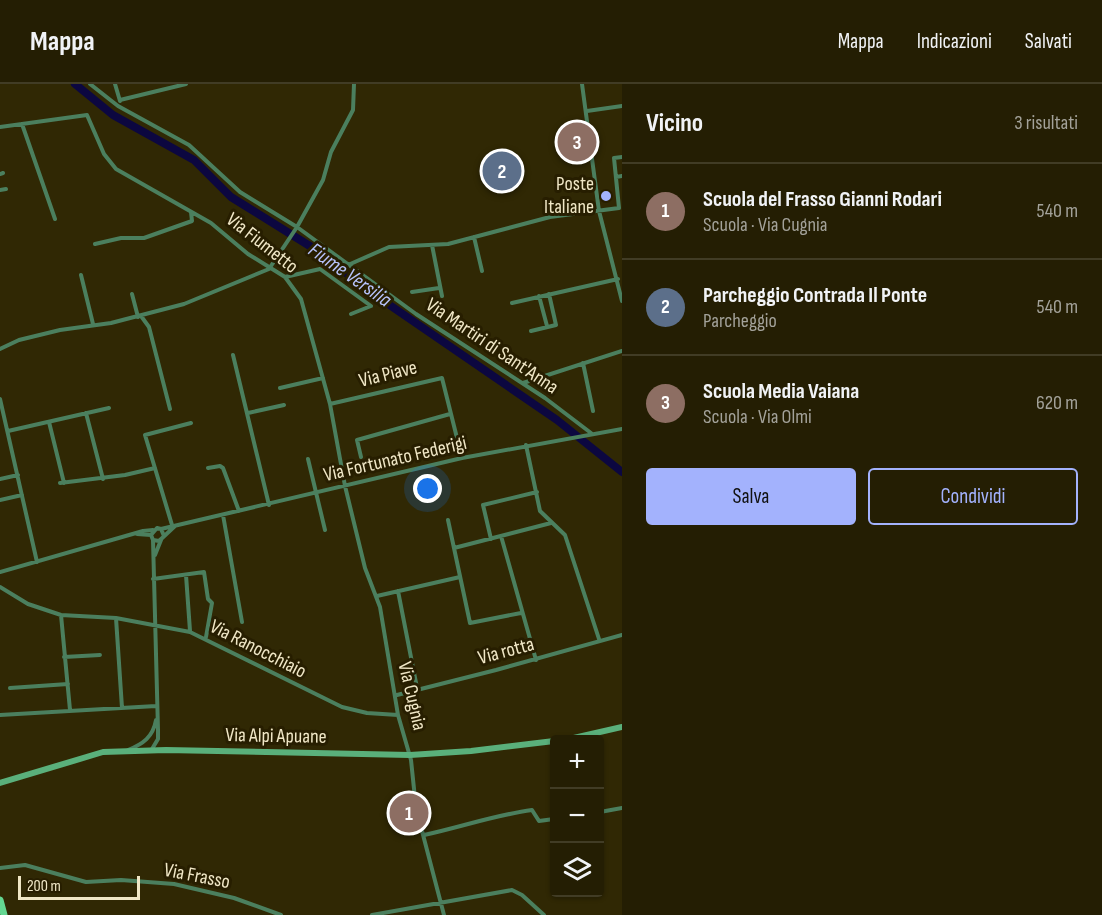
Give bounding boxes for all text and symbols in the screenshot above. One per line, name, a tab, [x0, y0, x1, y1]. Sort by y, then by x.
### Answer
text: Mappa	[30, 25, 95, 58]
text: Mappa	[838, 29, 884, 54]
text: Indicazioni	[917, 29, 992, 54]
text: Salvati	[1025, 29, 1072, 54]
text: Vicino	[646, 108, 703, 139]
text: 3 risultati	[1014, 111, 1078, 135]
pin: 3	[558, 120, 596, 164]
pin: 2	[482, 148, 522, 194]
place label: Poste Italiane	[544, 172, 594, 219]
text: Scuola del Frasso Gianni Rodari	[703, 186, 942, 213]
marker: Poste Italiane	[599, 189, 613, 203]
text: 1	[662, 199, 669, 223]
text: 540 m	[1037, 199, 1078, 223]
street label: Via Fiumetto	[221, 207, 303, 279]
text: Scuola · Via Cugnia	[703, 213, 828, 237]
water label: Fiume Versilia	[304, 237, 397, 313]
text: Parcheggio Contrada Il Ponte	[703, 282, 927, 309]
street label: Via Martiri di Sant'Anna	[421, 293, 563, 399]
text: 2	[661, 295, 670, 319]
text: 540 m	[1037, 295, 1078, 319]
text: Parcheggio	[703, 309, 777, 333]
street label: Via Piave	[356, 355, 420, 393]
text: Scuola Media Vaiana	[703, 378, 859, 405]
text: 3	[661, 391, 670, 415]
text: 620 m	[1036, 391, 1078, 415]
text: Scuola · Via Olmi	[703, 405, 812, 429]
street label: Via Fortunato Federigi	[321, 431, 469, 487]
button: Salva	[646, 468, 856, 525]
button: Condividi	[868, 468, 1078, 525]
your location	[413, 474, 442, 503]
street label: Via Ranocchiaio	[206, 614, 310, 684]
street label: Via rotta	[475, 632, 537, 670]
street label: Via Cugnia	[392, 659, 432, 733]
street label: Via Alpi Apuane	[225, 723, 327, 749]
map controls	[550, 735, 604, 897]
button: +	[550, 735, 604, 789]
button: −	[550, 789, 604, 843]
pin: 1	[390, 790, 428, 836]
button: layers	[550, 843, 604, 897]
street label: Via Frasso	[162, 858, 232, 894]
scale bar	[18, 873, 140, 900]
text: 200 m	[27, 877, 61, 896]

